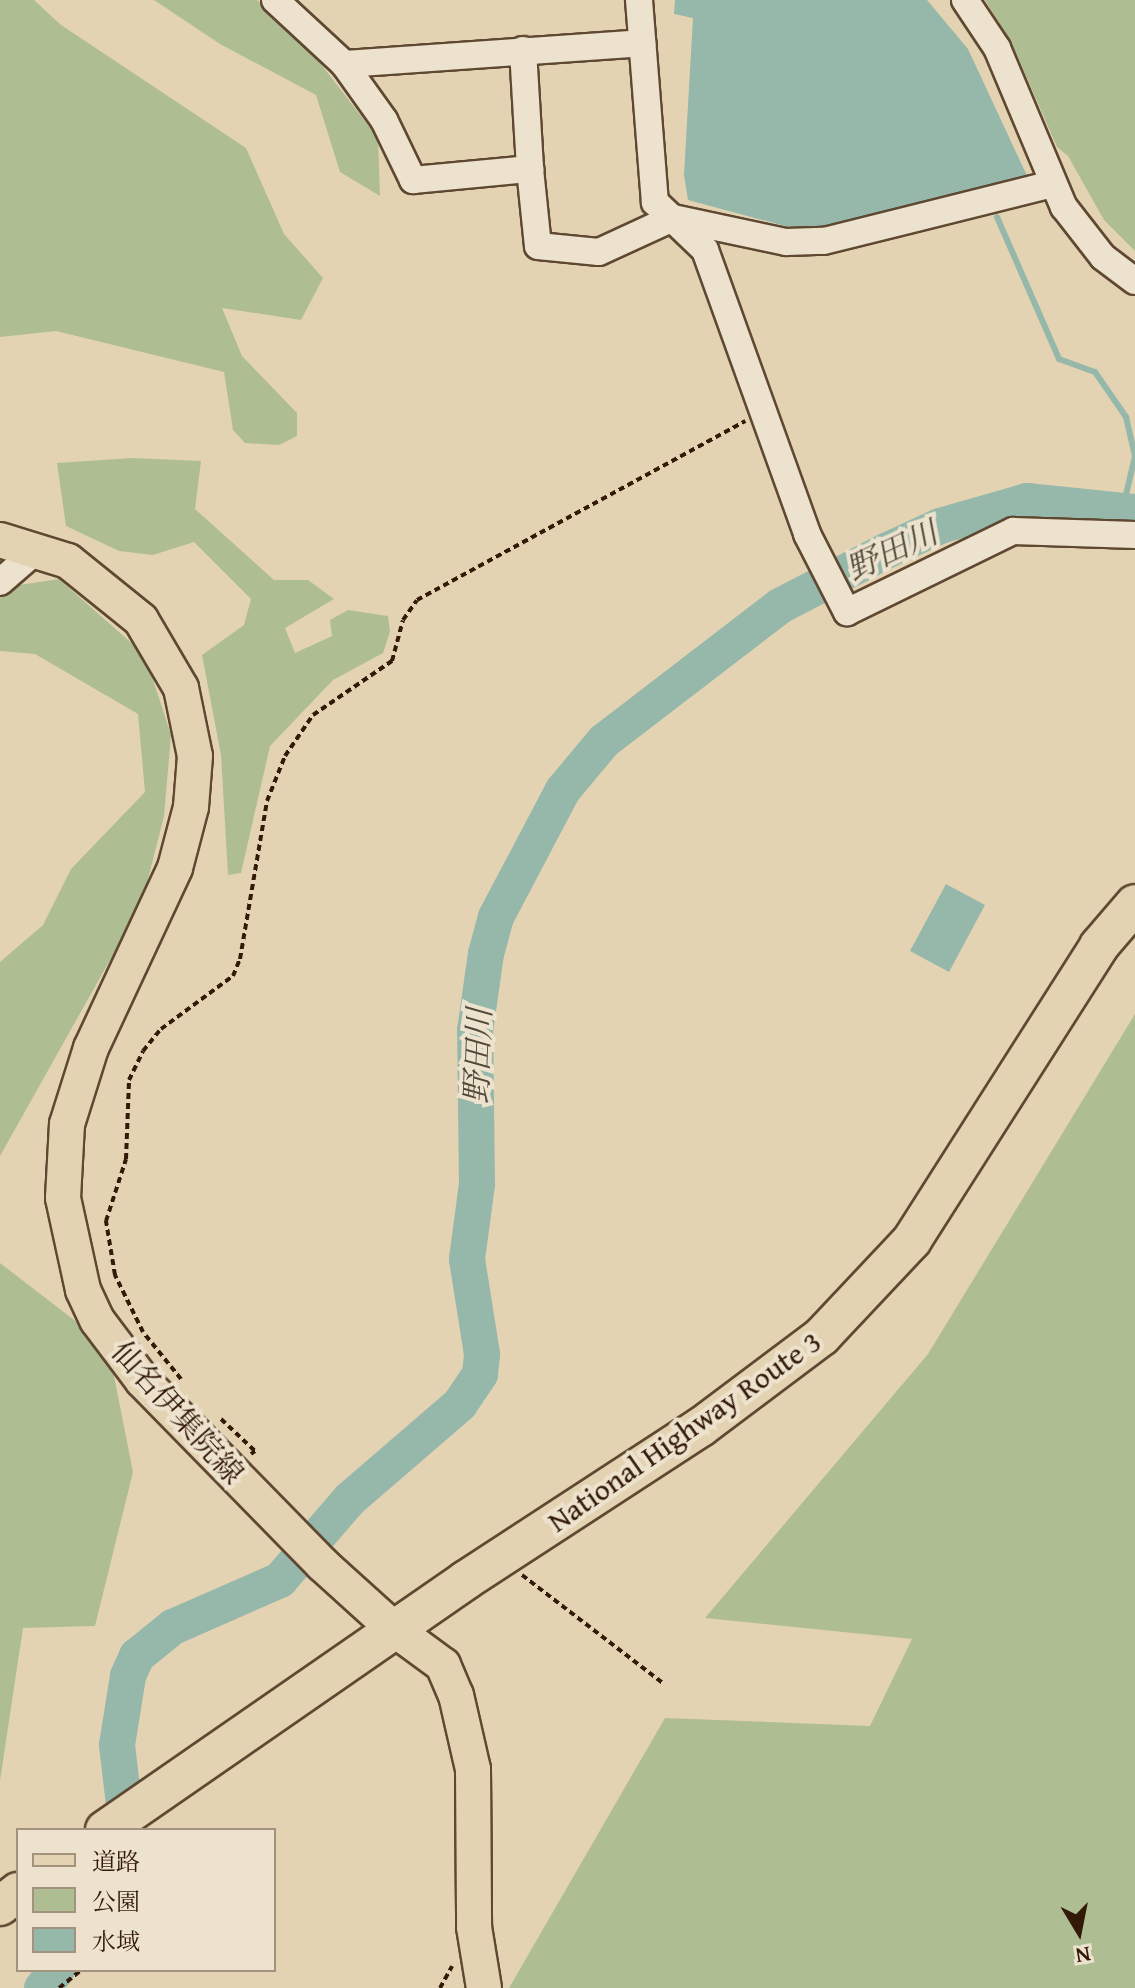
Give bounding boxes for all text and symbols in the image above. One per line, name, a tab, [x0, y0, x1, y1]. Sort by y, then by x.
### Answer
water label: 野田川	[840, 513, 944, 589]
water label: 野田川	[457, 1007, 499, 1105]
street label: National Highway Route 3	[540, 1323, 828, 1539]
street label: 仙名伊集院線	[104, 1333, 252, 1491]
legend	[16, 1828, 276, 1972]
text: 道路	[92, 1844, 140, 1879]
text: 公園	[92, 1884, 140, 1919]
north arrow	[1039, 1892, 1119, 1972]
text: 水域	[92, 1924, 140, 1959]
text: N	[1073, 1939, 1093, 1973]

